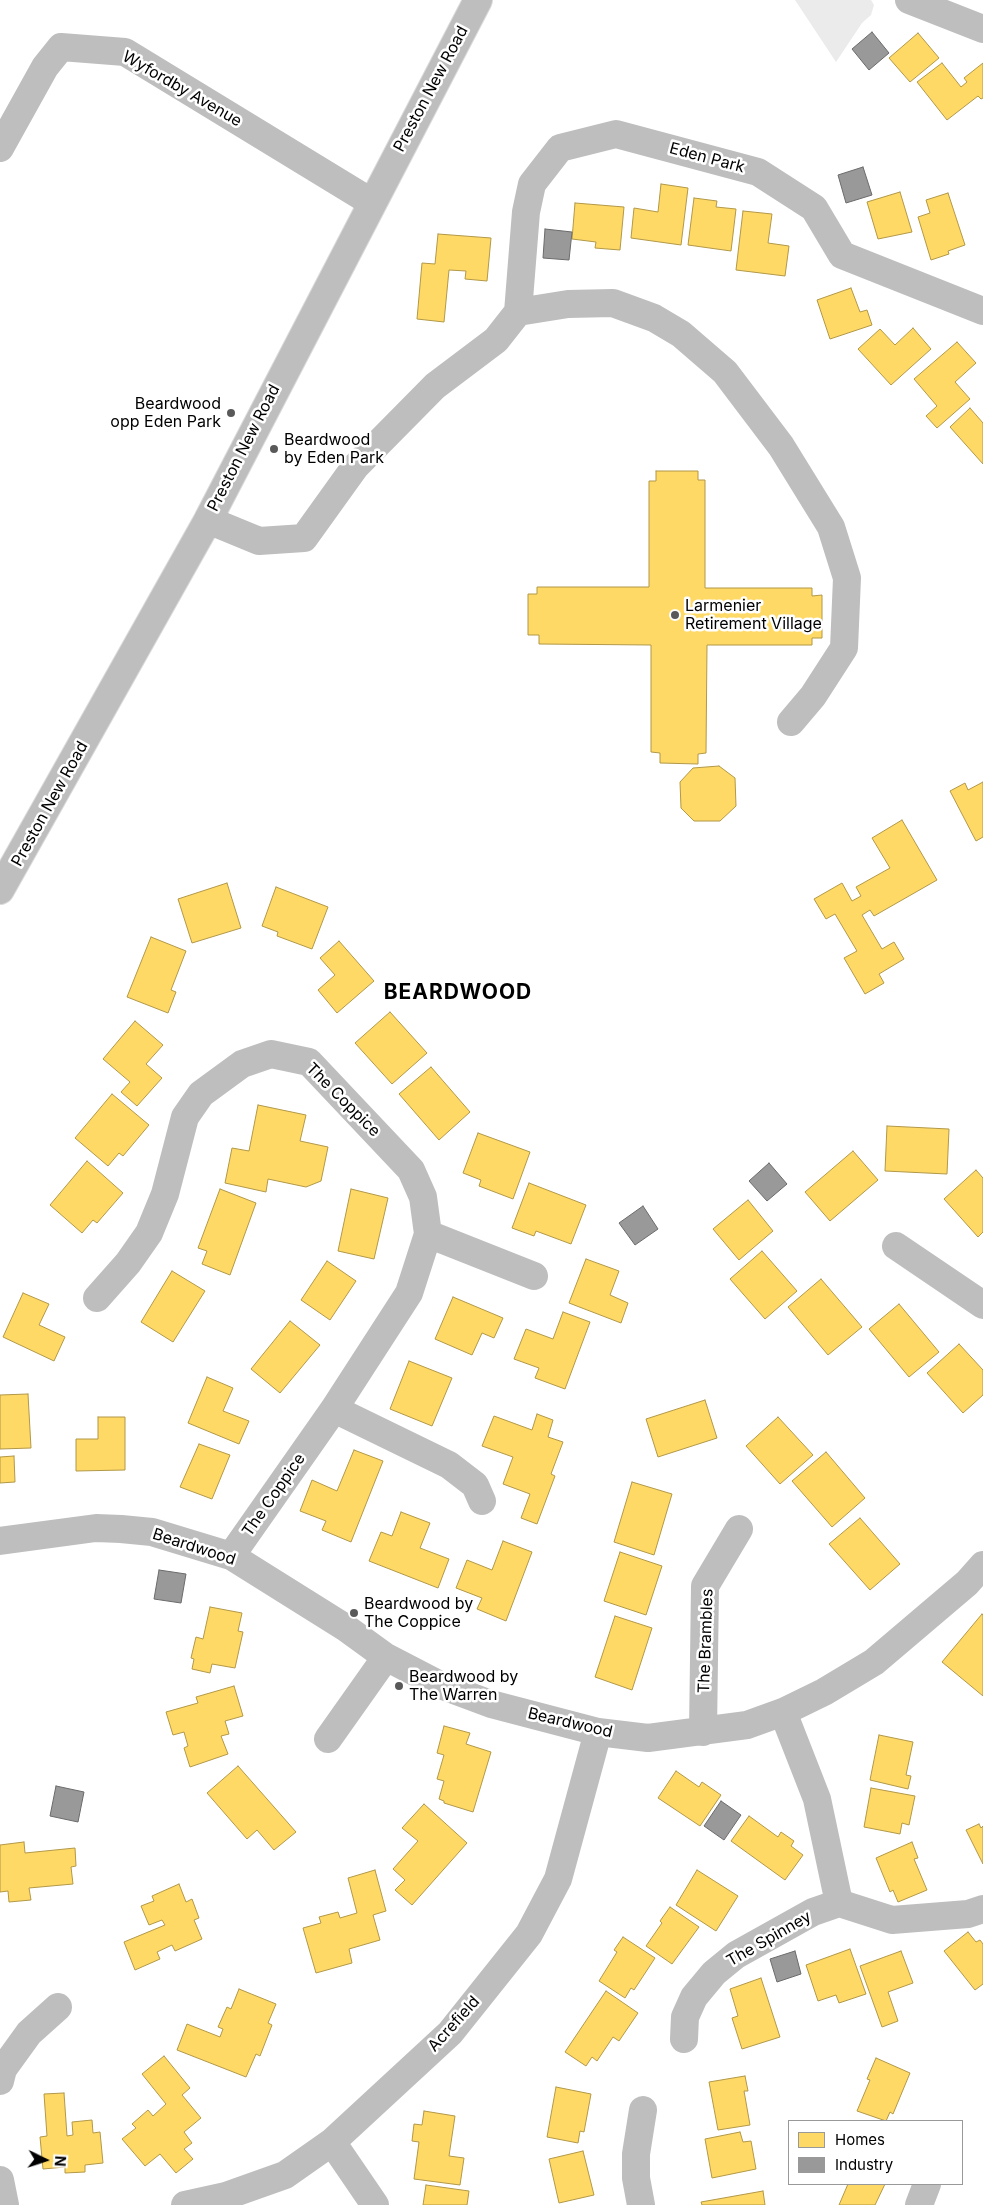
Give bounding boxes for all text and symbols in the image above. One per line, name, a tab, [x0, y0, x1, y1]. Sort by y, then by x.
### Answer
street label: Preston New Road	[390, 23, 472, 155]
street label: Wyfordby Avenue	[119, 47, 245, 131]
street label: Eden Park	[667, 139, 747, 177]
street label: Preston New Road	[204, 381, 284, 515]
place label: Beardwood opp Eden Park	[110, 394, 221, 432]
marker: Beardwood opp Eden Park	[225, 407, 237, 419]
place label: Beardwood by Eden Park	[284, 430, 384, 468]
marker: Beardwood by Eden Park	[268, 443, 280, 455]
place label: Larmenier Retirement Village	[685, 596, 822, 634]
marker: Larmenier Retirement Village	[669, 609, 681, 621]
street label: Preston New Road	[8, 738, 92, 870]
district label: BEARDWOOD	[383, 980, 533, 1006]
street label: The Coppice	[302, 1059, 384, 1141]
street label: The Coppice	[238, 1450, 310, 1540]
street label: Beardwood	[150, 1525, 238, 1569]
street label: The Brambles	[695, 1588, 717, 1694]
place label: Beardwood by The Coppice	[364, 1594, 473, 1632]
marker: Beardwood by The Coppice	[348, 1607, 360, 1619]
place label: Beardwood by The Warren	[409, 1667, 518, 1705]
marker: Beardwood by The Warren	[393, 1680, 405, 1692]
street label: Beardwood	[526, 1704, 614, 1742]
street label: The Spinney	[723, 1907, 815, 1971]
street label: Acrefield	[424, 1992, 484, 2056]
legend	[788, 2120, 963, 2185]
text: Homes	[835, 2130, 885, 2149]
north arrow	[20, 2135, 70, 2185]
text: N	[52, 2155, 69, 2167]
text: Industry	[835, 2155, 893, 2174]

